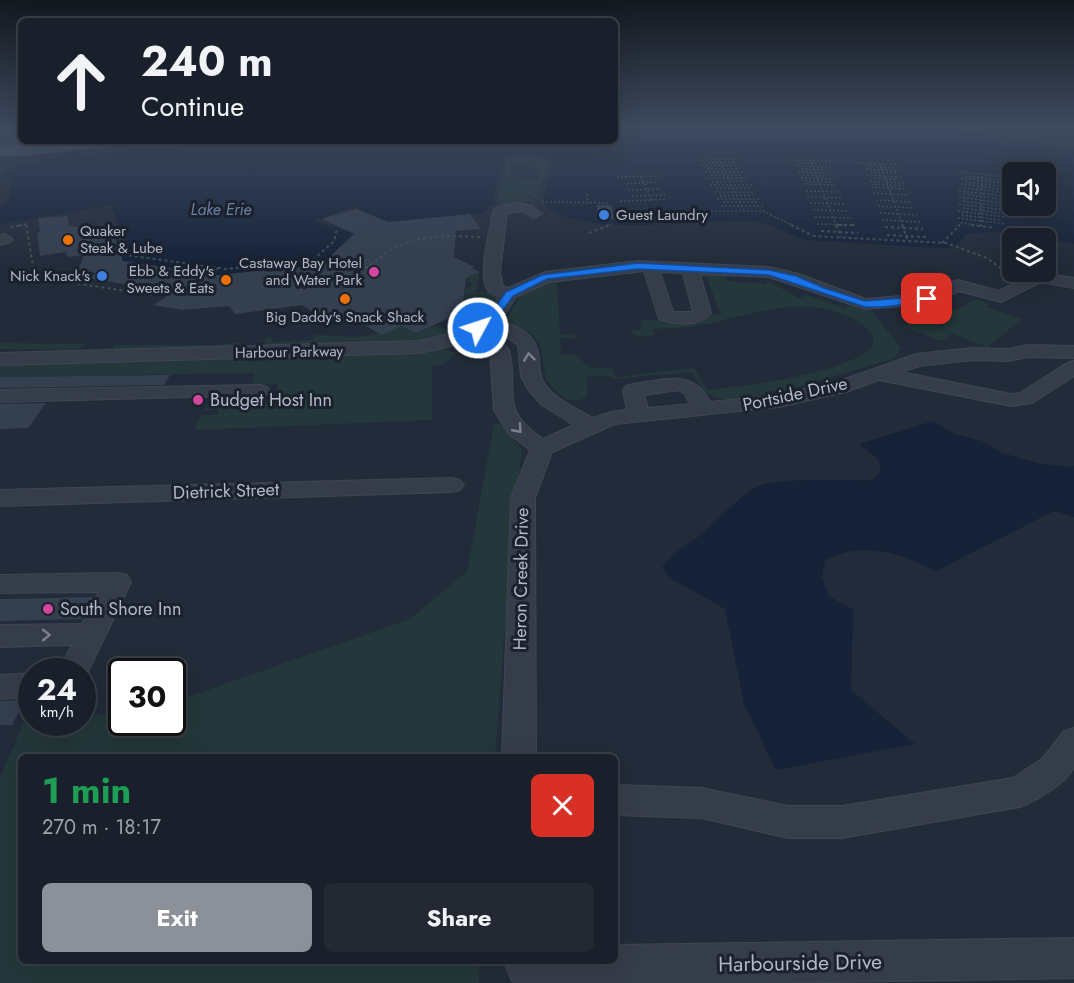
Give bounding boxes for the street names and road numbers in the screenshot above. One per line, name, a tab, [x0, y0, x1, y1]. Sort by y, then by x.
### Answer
street label: Harbour Parkway	[235, 340, 344, 364]
street label: Portside Drive	[740, 370, 850, 418]
street label: Dietrick Street	[172, 476, 280, 506]
street label: Heron Creek Drive	[507, 507, 535, 651]
street label: Harbourside Drive	[718, 947, 882, 979]

